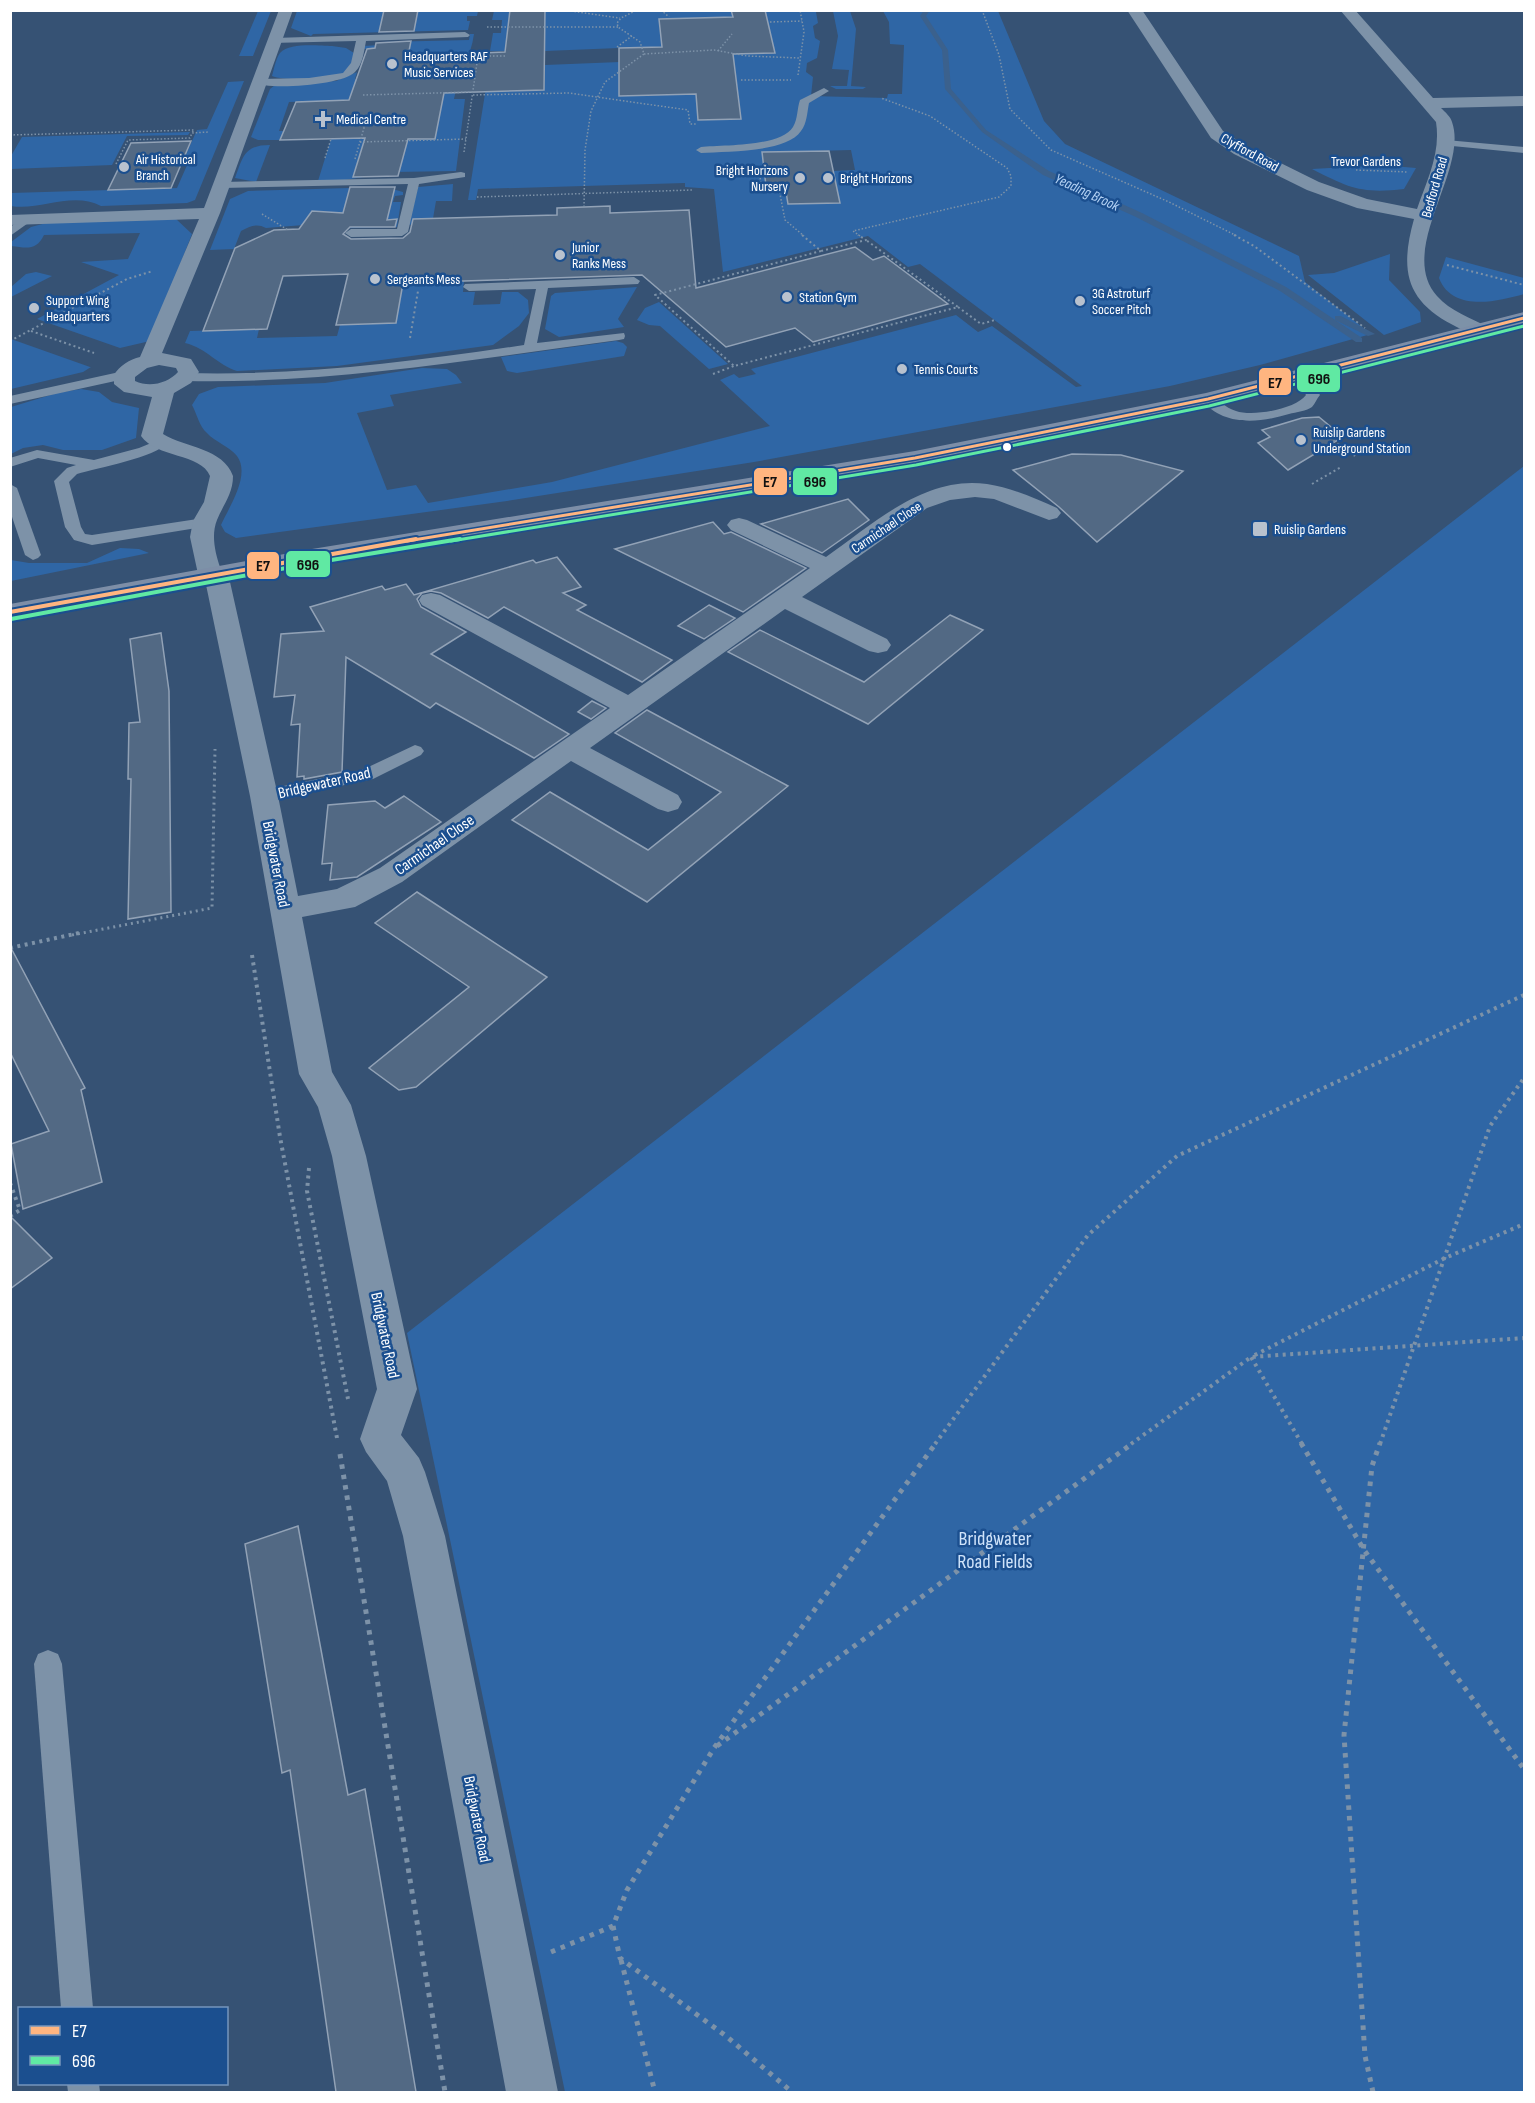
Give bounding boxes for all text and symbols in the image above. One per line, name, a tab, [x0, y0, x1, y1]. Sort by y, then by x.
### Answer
place label: Headquarters RAF Music Services	[404, 48, 488, 81]
marker: Headquarters RAF Music Services	[385, 57, 399, 71]
marker: Medical Centre	[314, 110, 332, 128]
place label: Medical Centre	[336, 111, 406, 128]
street label: Clyfford Road	[1218, 130, 1282, 175]
place label: Air Historical Branch	[135, 151, 196, 184]
street label: Trevor Gardens	[1331, 153, 1401, 170]
street label: Bedford Road	[1418, 155, 1451, 219]
marker: Air Historical Branch	[117, 160, 131, 174]
place label: Bright Horizons Nursery	[716, 162, 789, 195]
water label: Yeading Brook	[1051, 169, 1123, 216]
place label: Bright Horizons	[840, 170, 912, 187]
marker: Bright Horizons Nursery	[793, 171, 807, 185]
marker: Bright Horizons	[821, 171, 835, 185]
place label: Junior Ranks Mess	[571, 239, 626, 272]
marker: Junior Ranks Mess	[553, 248, 567, 262]
place label: Sergeants Mess	[387, 271, 460, 288]
marker: Sergeants Mess	[368, 272, 382, 286]
place label: 3G Astroturf Soccer Pitch	[1092, 285, 1151, 318]
place label: Station Gym	[799, 289, 857, 306]
marker: Station Gym	[780, 290, 794, 304]
place label: Support Wing Headquarters	[46, 292, 110, 325]
marker: 3G Astroturf Soccer Pitch	[1073, 294, 1087, 308]
marker: Support Wing Headquarters	[27, 301, 41, 315]
place label: Tennis Courts	[914, 361, 978, 378]
marker: Tennis Courts	[895, 362, 909, 376]
line badge: 696	[1296, 364, 1341, 393]
line badge: E7	[1258, 367, 1292, 396]
text: 696	[1308, 370, 1330, 389]
text: E7	[1268, 374, 1282, 393]
place label: Ruislip Gardens Underground Station	[1313, 424, 1410, 457]
marker: Ruislip Gardens Underground Station	[1294, 433, 1308, 447]
unlabelled marker	[1001, 441, 1013, 453]
line badge: E7	[753, 467, 788, 496]
line badge: 696	[792, 467, 838, 496]
text: E7	[763, 473, 777, 492]
text: 696	[804, 473, 826, 492]
street label: Carmichael Close	[848, 498, 925, 557]
marker: Ruislip Gardens	[1251, 520, 1269, 538]
place label: Ruislip Gardens	[1274, 521, 1346, 538]
line badge: 696	[285, 550, 331, 578]
line badge: E7	[246, 551, 280, 580]
text: 696	[297, 556, 319, 575]
text: E7	[256, 557, 270, 576]
street label: Bridgewater Road	[276, 764, 372, 803]
street label: Carmichael Close	[392, 811, 478, 880]
street label: Bridgwater Road	[258, 820, 293, 909]
street label: Bridgwater Road	[366, 1291, 403, 1380]
park label: Bridgwater Road Fields	[957, 1527, 1033, 1574]
street label: Bridgwater Road	[459, 1775, 494, 1864]
legend	[18, 2007, 228, 2085]
text: E7	[72, 2021, 87, 2042]
text: 696	[72, 2051, 96, 2072]

